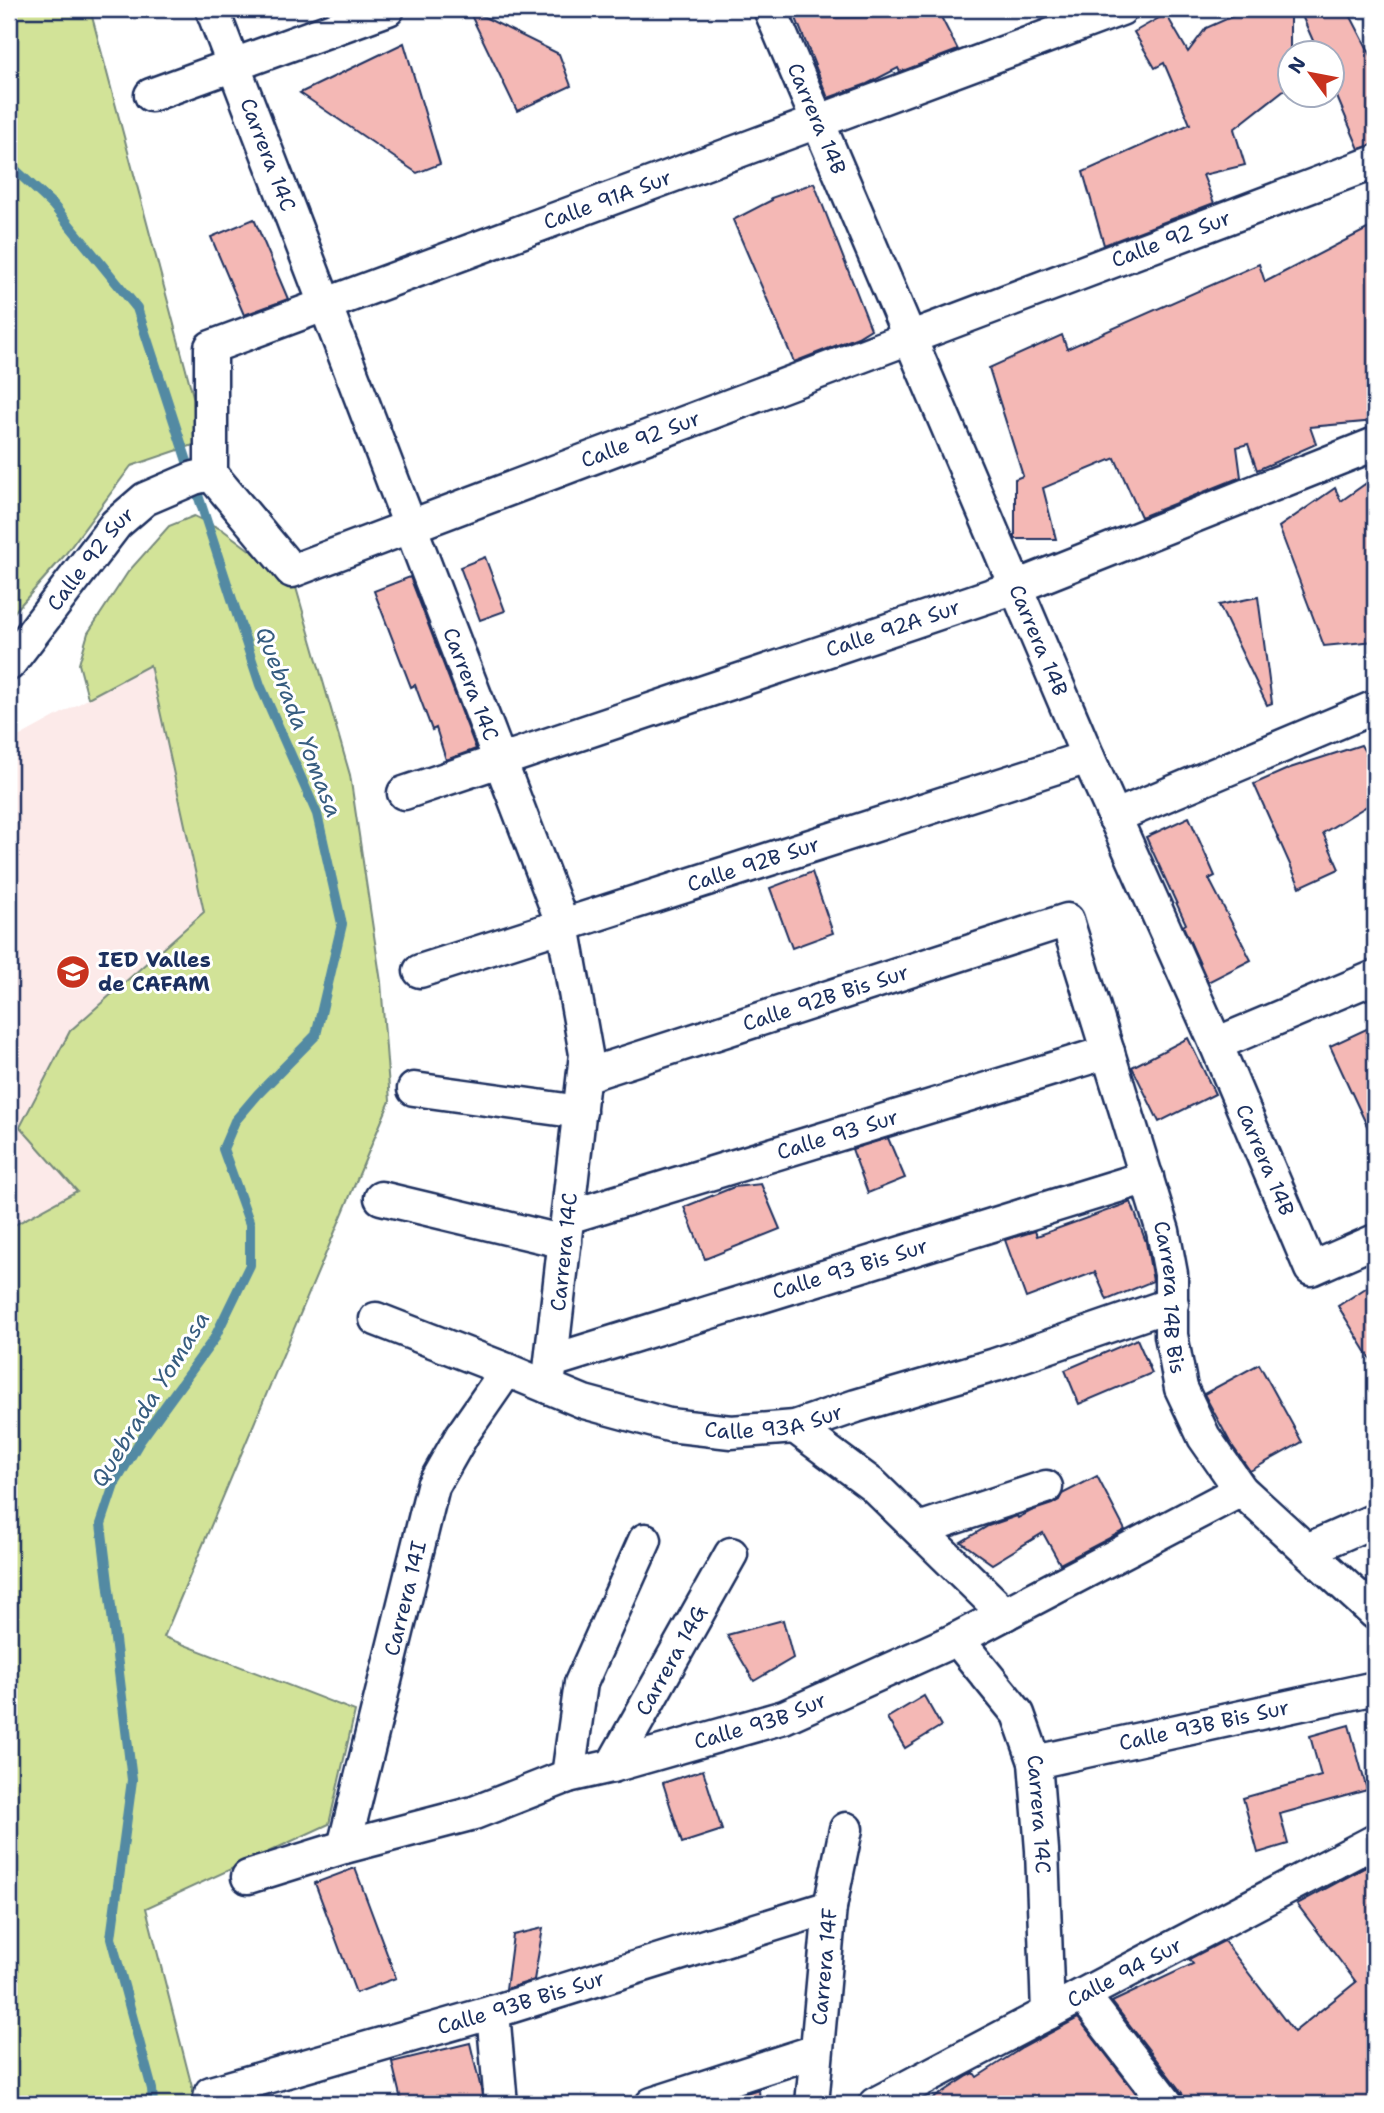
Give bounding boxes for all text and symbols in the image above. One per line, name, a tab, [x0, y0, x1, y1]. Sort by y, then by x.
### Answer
north arrow	[1276, 38, 1346, 108]
text: N	[1282, 52, 1312, 78]
street label: Carrera 14B	[780, 58, 853, 179]
street label: Carrera 14C	[233, 94, 302, 215]
street label: Calle 91A Sur	[539, 163, 676, 236]
street label: Calle 92 Sur	[1107, 204, 1235, 274]
street label: Calle 92 Sur	[577, 404, 704, 475]
street label: Calle 92 Sur	[40, 501, 140, 617]
street label: Carrera 14B	[1002, 580, 1074, 700]
street label: Calle 92A Sur	[822, 593, 964, 664]
water label: Quebrada Yomasa	[249, 622, 349, 822]
street label: Carrera 14C	[436, 623, 505, 745]
street label: Calle 92B Sur	[683, 830, 823, 899]
place label: IED Valles de CAFAM	[98, 946, 211, 998]
school or university icon: IED Valles de CAFAM	[54, 953, 92, 991]
street label: Calle 92B Bis Sur	[739, 958, 912, 1038]
street label: Carrera 14B	[1229, 1100, 1301, 1220]
street label: Calle 93 Sur	[773, 1103, 902, 1166]
street label: Carrera 14C	[544, 1191, 584, 1313]
street label: Carrera 14B Bis	[1147, 1217, 1192, 1376]
street label: Calle 93 Bis Sur	[769, 1232, 931, 1306]
water label: Quebrada Yomasa	[84, 1305, 216, 1493]
street label: Calle 93A Sur	[703, 1398, 847, 1446]
street label: Carrera 14I	[378, 1538, 433, 1659]
street label: Carrera 14G	[629, 1600, 713, 1721]
street label: Calle 93B Sur	[691, 1686, 831, 1756]
street label: Calle 93B Bis Sur	[1116, 1693, 1292, 1757]
street label: Carrera 14C	[1019, 1751, 1057, 1874]
street label: Carrera 14F	[805, 1906, 844, 2027]
street label: Calle 94 Sur	[1062, 1931, 1187, 2014]
street label: Calle 93B Bis Sur	[434, 1964, 608, 2041]

